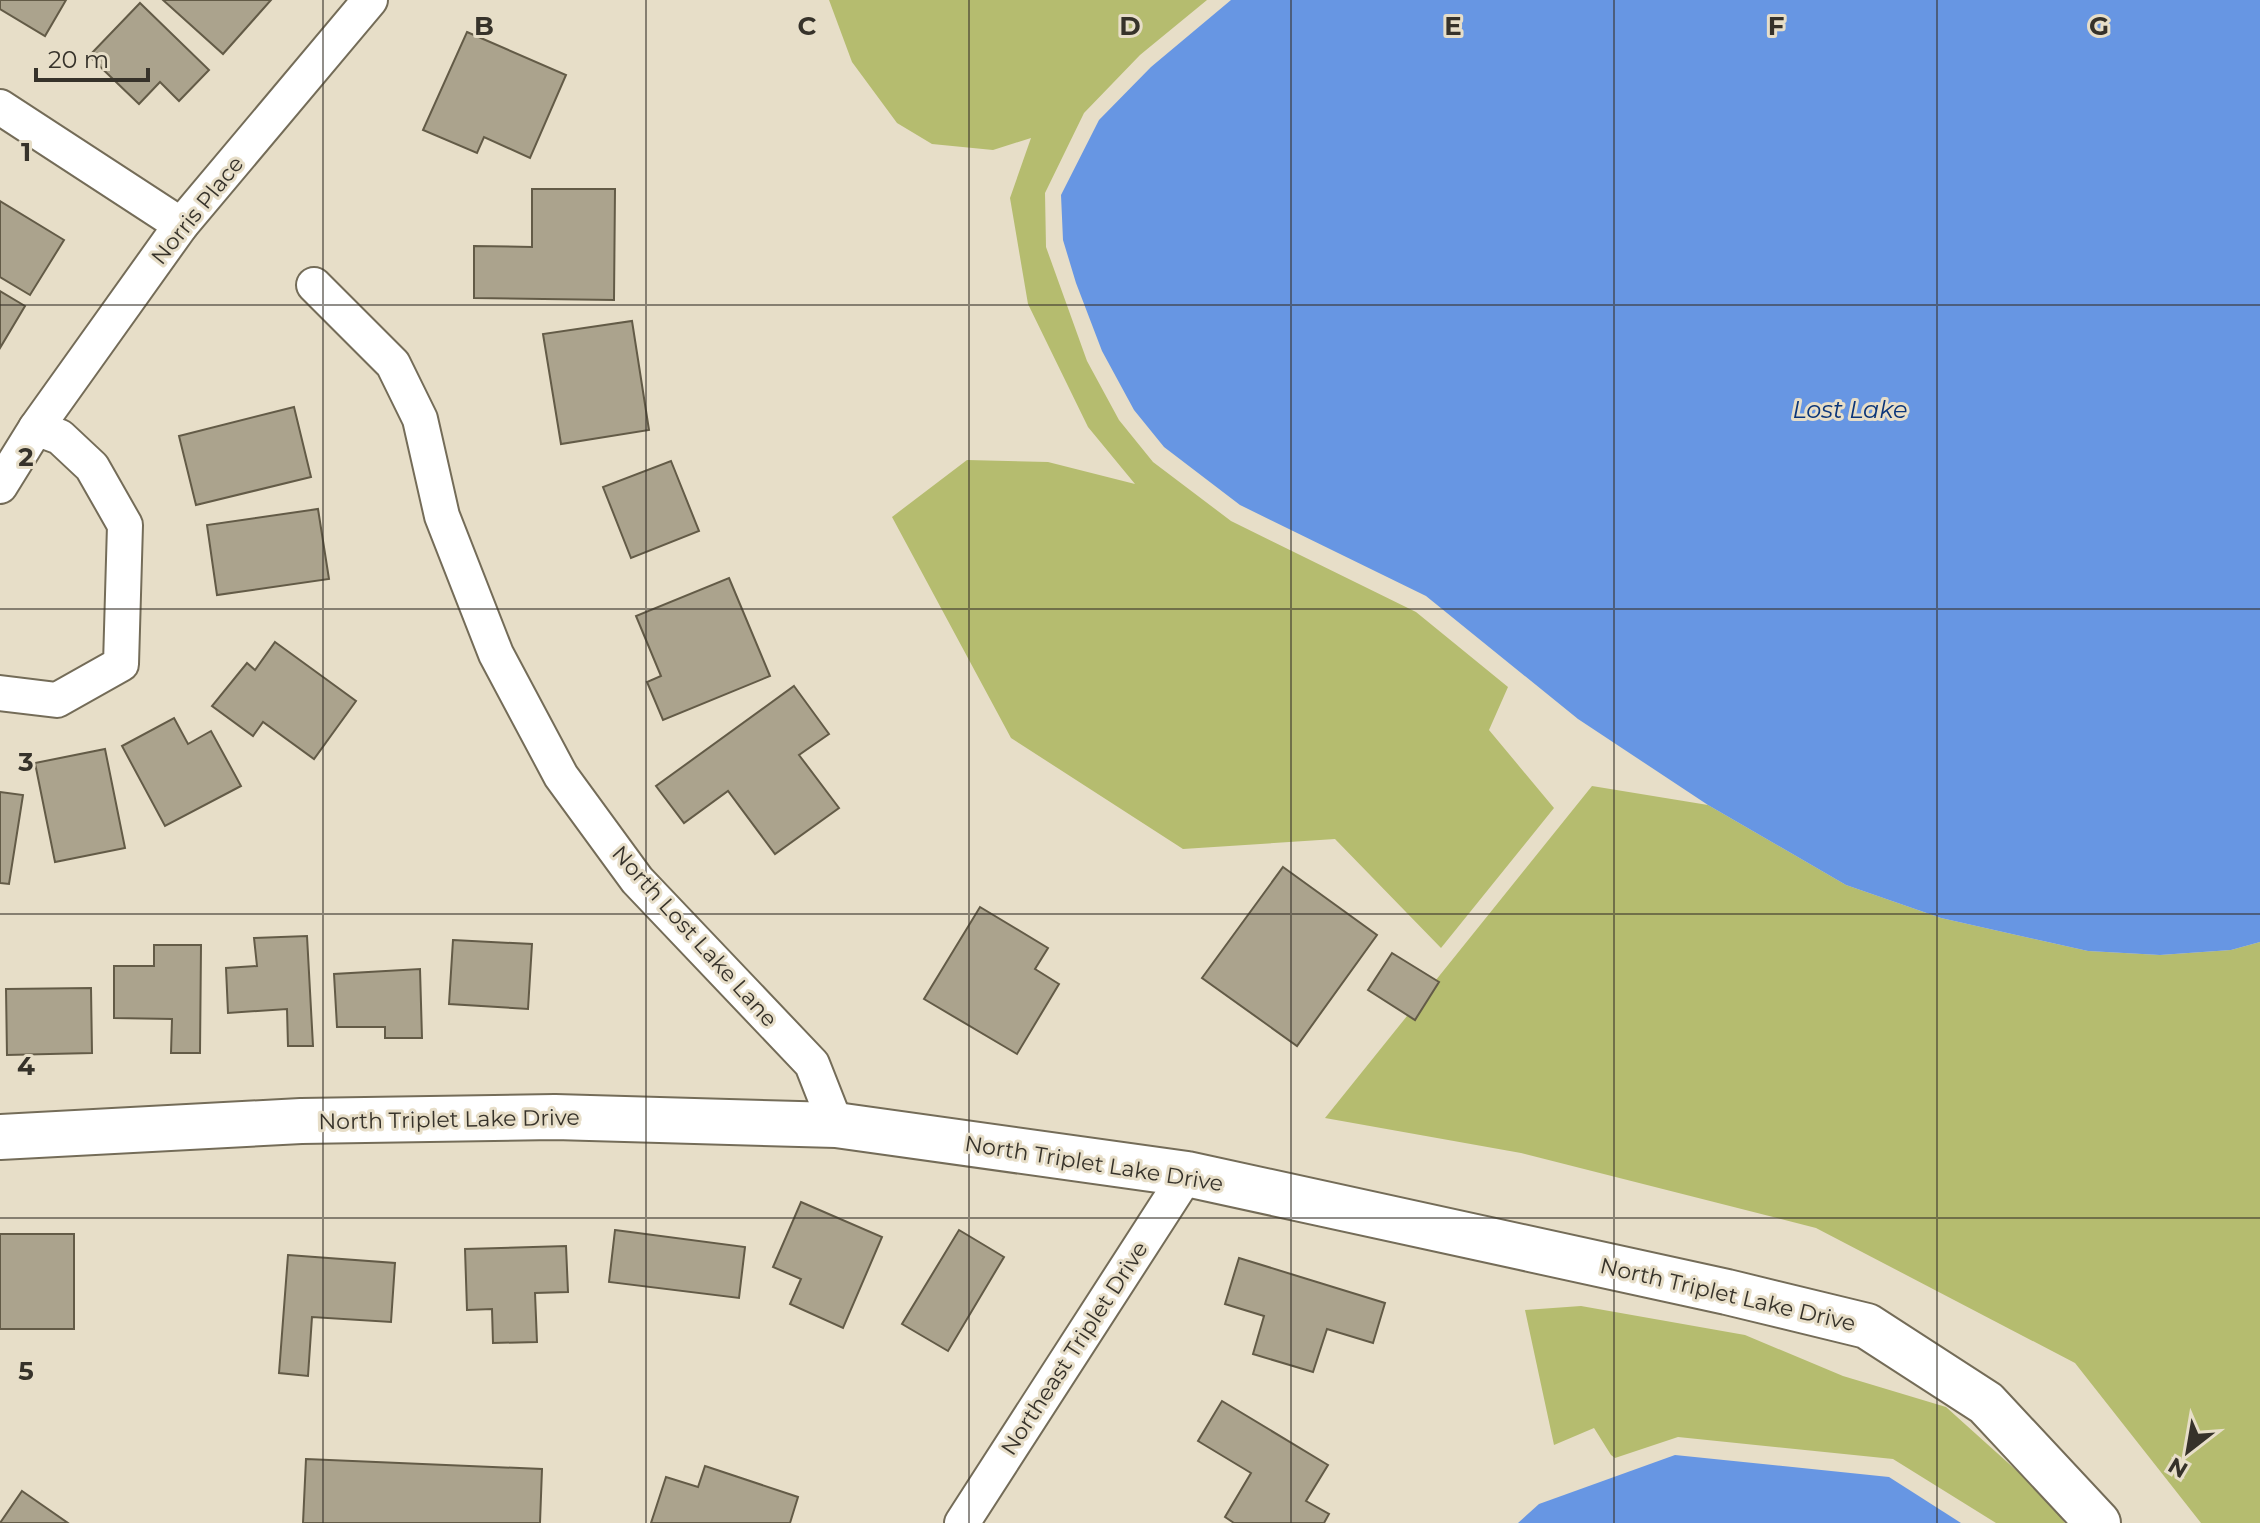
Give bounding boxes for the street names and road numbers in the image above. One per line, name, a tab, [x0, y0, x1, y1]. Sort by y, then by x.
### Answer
street label: Norris Place	[145, 151, 249, 270]
street label: North Lost Lake Lane	[606, 840, 783, 1032]
street label: North Triplet Lake Drive	[318, 1104, 580, 1135]
street label: North Triplet Lake Drive	[963, 1130, 1225, 1197]
street label: Northeast Triplet Drive	[995, 1236, 1154, 1460]
street label: North Triplet Lake Drive	[1597, 1252, 1858, 1337]

